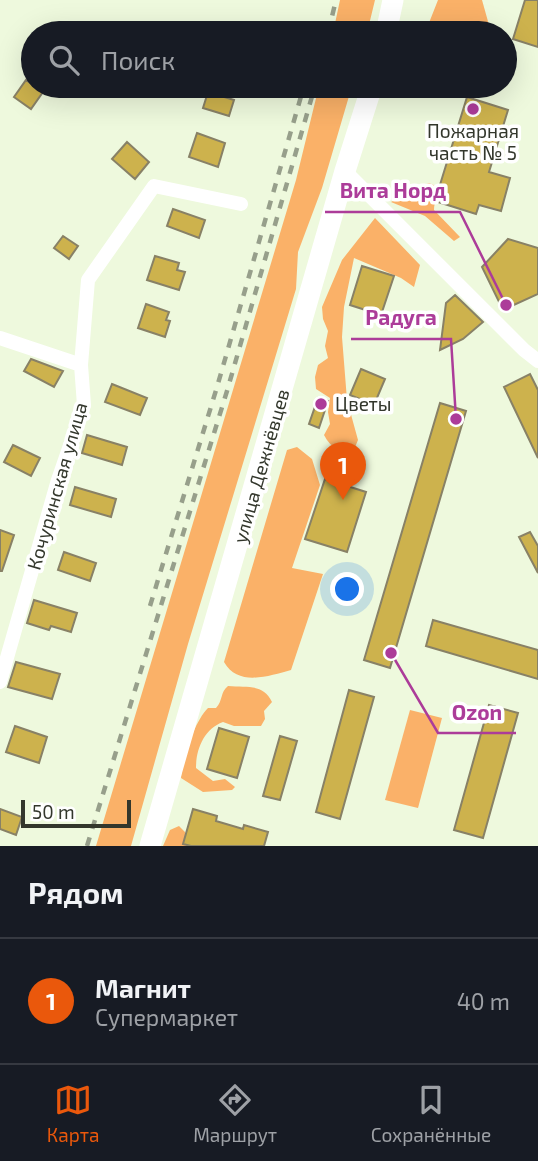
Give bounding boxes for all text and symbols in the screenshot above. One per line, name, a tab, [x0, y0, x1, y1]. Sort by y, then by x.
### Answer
search box	[21, 21, 517, 98]
icon: search	[45, 41, 83, 79]
text: Поиск	[101, 44, 175, 75]
marker: Пожарная часть № 5	[465, 101, 481, 117]
place label: Пожарная часть № 5	[427, 119, 519, 164]
callout: Вита Норд	[325, 170, 460, 212]
text: Вита Норд	[340, 177, 446, 202]
callout: Радуга	[351, 297, 451, 339]
text: Радуга	[365, 304, 437, 329]
street label: улица Дежнёвцев	[227, 386, 295, 546]
place label: Цветы	[335, 392, 392, 415]
marker: Цветы	[313, 396, 329, 412]
street label: Кочуринская улица	[22, 399, 92, 573]
pin: 1	[320, 442, 366, 500]
your location	[330, 572, 364, 606]
callout: Ozon	[438, 691, 516, 733]
text: Ozon	[452, 699, 502, 724]
scale bar	[21, 797, 131, 829]
text: 50 m	[32, 800, 75, 823]
text: Рядом	[28, 874, 124, 910]
text: Магнит	[95, 972, 191, 1003]
text: 1	[46, 987, 56, 1015]
text: 40 m	[457, 987, 510, 1015]
text: Супермаркет	[95, 1003, 238, 1031]
tab: Карта	[47, 1081, 100, 1146]
tab: Маршрут	[193, 1081, 277, 1146]
tab: Сохранённые	[371, 1081, 491, 1146]

